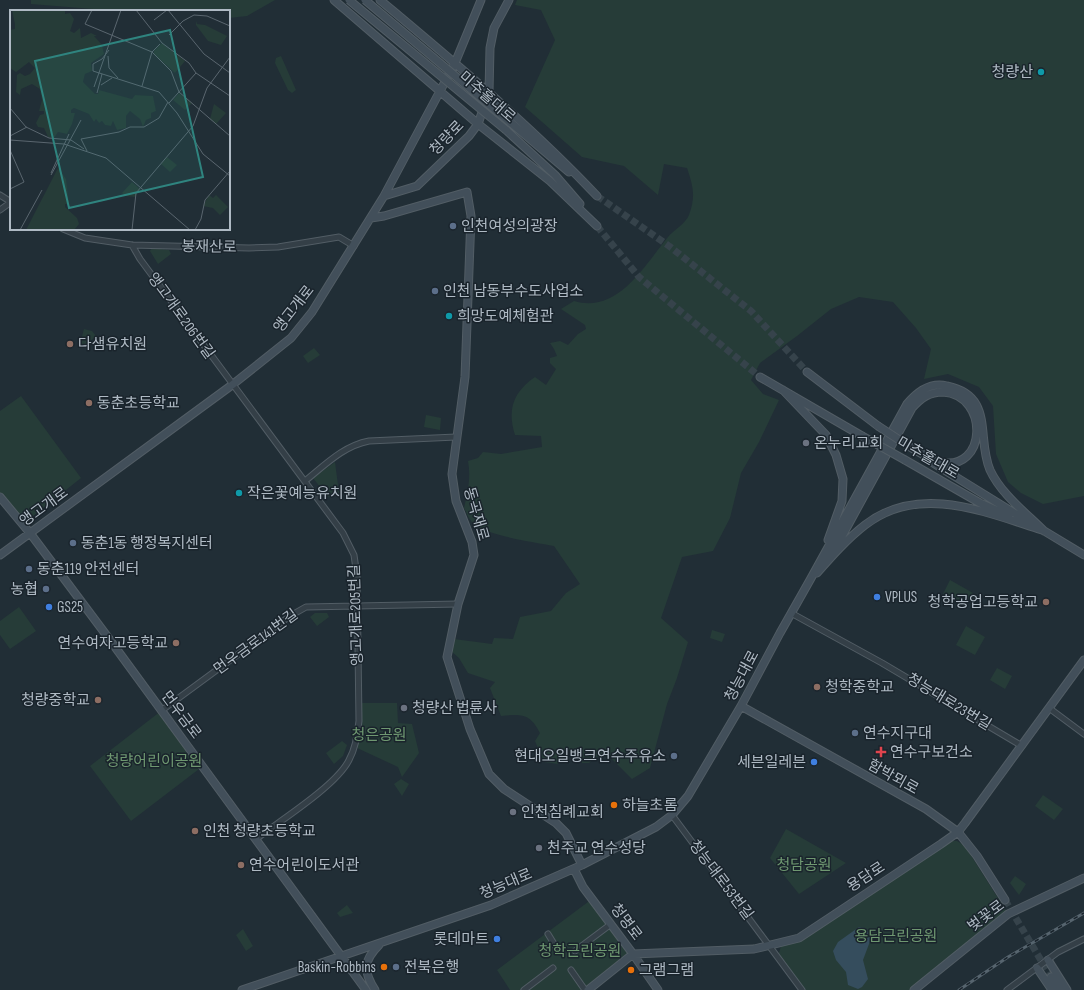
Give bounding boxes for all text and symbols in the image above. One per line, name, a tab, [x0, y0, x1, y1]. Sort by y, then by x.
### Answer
inset map	[10, 10, 230, 230]
place label: 청량산	[992, 63, 1033, 82]
street label: 미추홀대로	[455, 67, 519, 127]
marker: 청량산	[1036, 67, 1046, 77]
street label: 청량로	[426, 117, 468, 159]
place label: 인천여성의광장	[461, 217, 558, 236]
marker: 인천여성의광장	[448, 221, 458, 231]
street label: 봉재산로	[181, 237, 237, 257]
street label: 앵고개로206번길	[143, 269, 219, 363]
street label: 앵고개로	[270, 281, 318, 337]
place label: 인천 남동부수도사업소	[443, 282, 584, 301]
marker: 인천 남동부수도사업소	[430, 286, 440, 296]
place label: 희망도예체험관	[457, 307, 554, 326]
marker: 희망도예체험관	[444, 311, 454, 321]
place label: 다샘유치원	[78, 335, 147, 354]
marker: 다샘유치원	[65, 339, 75, 349]
place label: 동춘초등학교	[97, 394, 180, 413]
marker: 동춘초등학교	[84, 398, 94, 408]
street label: 미추홀대로	[893, 433, 963, 483]
place label: 온누리교회	[814, 434, 883, 453]
marker: 온누리교회	[801, 438, 811, 448]
street label: 앵고개로	[16, 483, 72, 531]
place label: 작은꽃예능유치원	[247, 484, 357, 503]
street label: 동곡재로	[459, 485, 493, 543]
marker: 작은꽃예능유치원	[234, 488, 244, 498]
place label: 동춘1동 행정복지센터	[81, 534, 213, 553]
marker: 동춘1동 행정복지센터	[68, 538, 78, 548]
place label: 동춘119 안전센터	[37, 560, 139, 579]
marker: 동춘119 안전센터	[24, 564, 34, 574]
street label: 앵고개로205번길	[345, 564, 367, 666]
place label: 농협	[10, 580, 38, 599]
marker: 농협	[41, 584, 51, 594]
place label: VPLUS	[885, 588, 917, 607]
marker: VPLUS	[872, 592, 882, 602]
place label: 청학공업고등학교	[928, 593, 1038, 612]
marker: 청학공업고등학교	[1041, 597, 1051, 607]
place label: GS25	[57, 598, 83, 617]
marker: GS25	[44, 602, 54, 612]
street label: 먼우금로141번길	[210, 605, 302, 679]
place label: 연수여자고등학교	[58, 634, 168, 653]
marker: 연수여자고등학교	[171, 638, 181, 648]
street label: 청능대로	[721, 647, 763, 705]
street label: 청능대로23번길	[903, 669, 995, 735]
place label: 청학중학교	[825, 678, 894, 697]
marker: 청학중학교	[812, 682, 822, 692]
street label: 먼우금로	[157, 687, 205, 743]
place label: 청량중학교	[21, 691, 90, 710]
marker: 청량중학교	[93, 695, 103, 705]
place label: 청량산 법륜사	[412, 699, 497, 718]
marker: 청량산 법륜사	[399, 703, 409, 713]
place label: 연수지구대	[863, 724, 932, 743]
park label: 청은공원	[351, 726, 407, 745]
marker: 연수지구대	[850, 728, 860, 738]
place label: 연수구보건소	[890, 743, 973, 762]
marker: 연수구보건소	[875, 746, 887, 758]
place label: 현대오일뱅크연수주유소	[514, 747, 666, 766]
marker: 현대오일뱅크연수주유소	[669, 751, 679, 761]
park label: 청량어린이공원	[106, 752, 202, 771]
place label: 세븐일레븐	[737, 753, 806, 772]
street label: 함박뫼로	[864, 755, 922, 799]
marker: 세븐일레븐	[809, 757, 819, 767]
place label: 하늘초롬	[622, 796, 677, 815]
marker: 하늘초롬	[609, 800, 619, 810]
place label: 인천침례교회	[521, 803, 604, 822]
marker: 인천침례교회	[508, 807, 518, 817]
place label: 인천 청량초등학교	[203, 822, 316, 841]
marker: 인천 청량초등학교	[190, 826, 200, 836]
street label: 청능대로53번길	[685, 836, 757, 924]
place label: 천주교 연수성당	[547, 839, 646, 858]
marker: 천주교 연수성당	[534, 843, 544, 853]
place label: 연수어린이도서관	[249, 856, 360, 875]
park label: 청담공원	[776, 856, 832, 875]
street label: 용담로	[843, 858, 889, 896]
marker: 연수어린이도서관	[236, 860, 246, 870]
street label: 청능대로	[477, 864, 535, 904]
street label: 벚꽃로	[964, 896, 1008, 936]
street label: 청명로	[606, 900, 646, 944]
park label: 용담근린공원	[855, 927, 937, 946]
place label: 롯데마트	[434, 930, 489, 949]
marker: 롯데마트	[492, 934, 502, 944]
park label: 청학근린공원	[539, 942, 621, 961]
place label: Baskin-Robbins	[298, 958, 376, 977]
place label: 전북은행	[404, 958, 459, 977]
place label: 그램그램	[639, 961, 694, 980]
marker: Baskin-Robbins	[379, 962, 389, 972]
marker: 전북은행	[391, 962, 401, 972]
marker: 그램그램	[626, 965, 636, 975]

